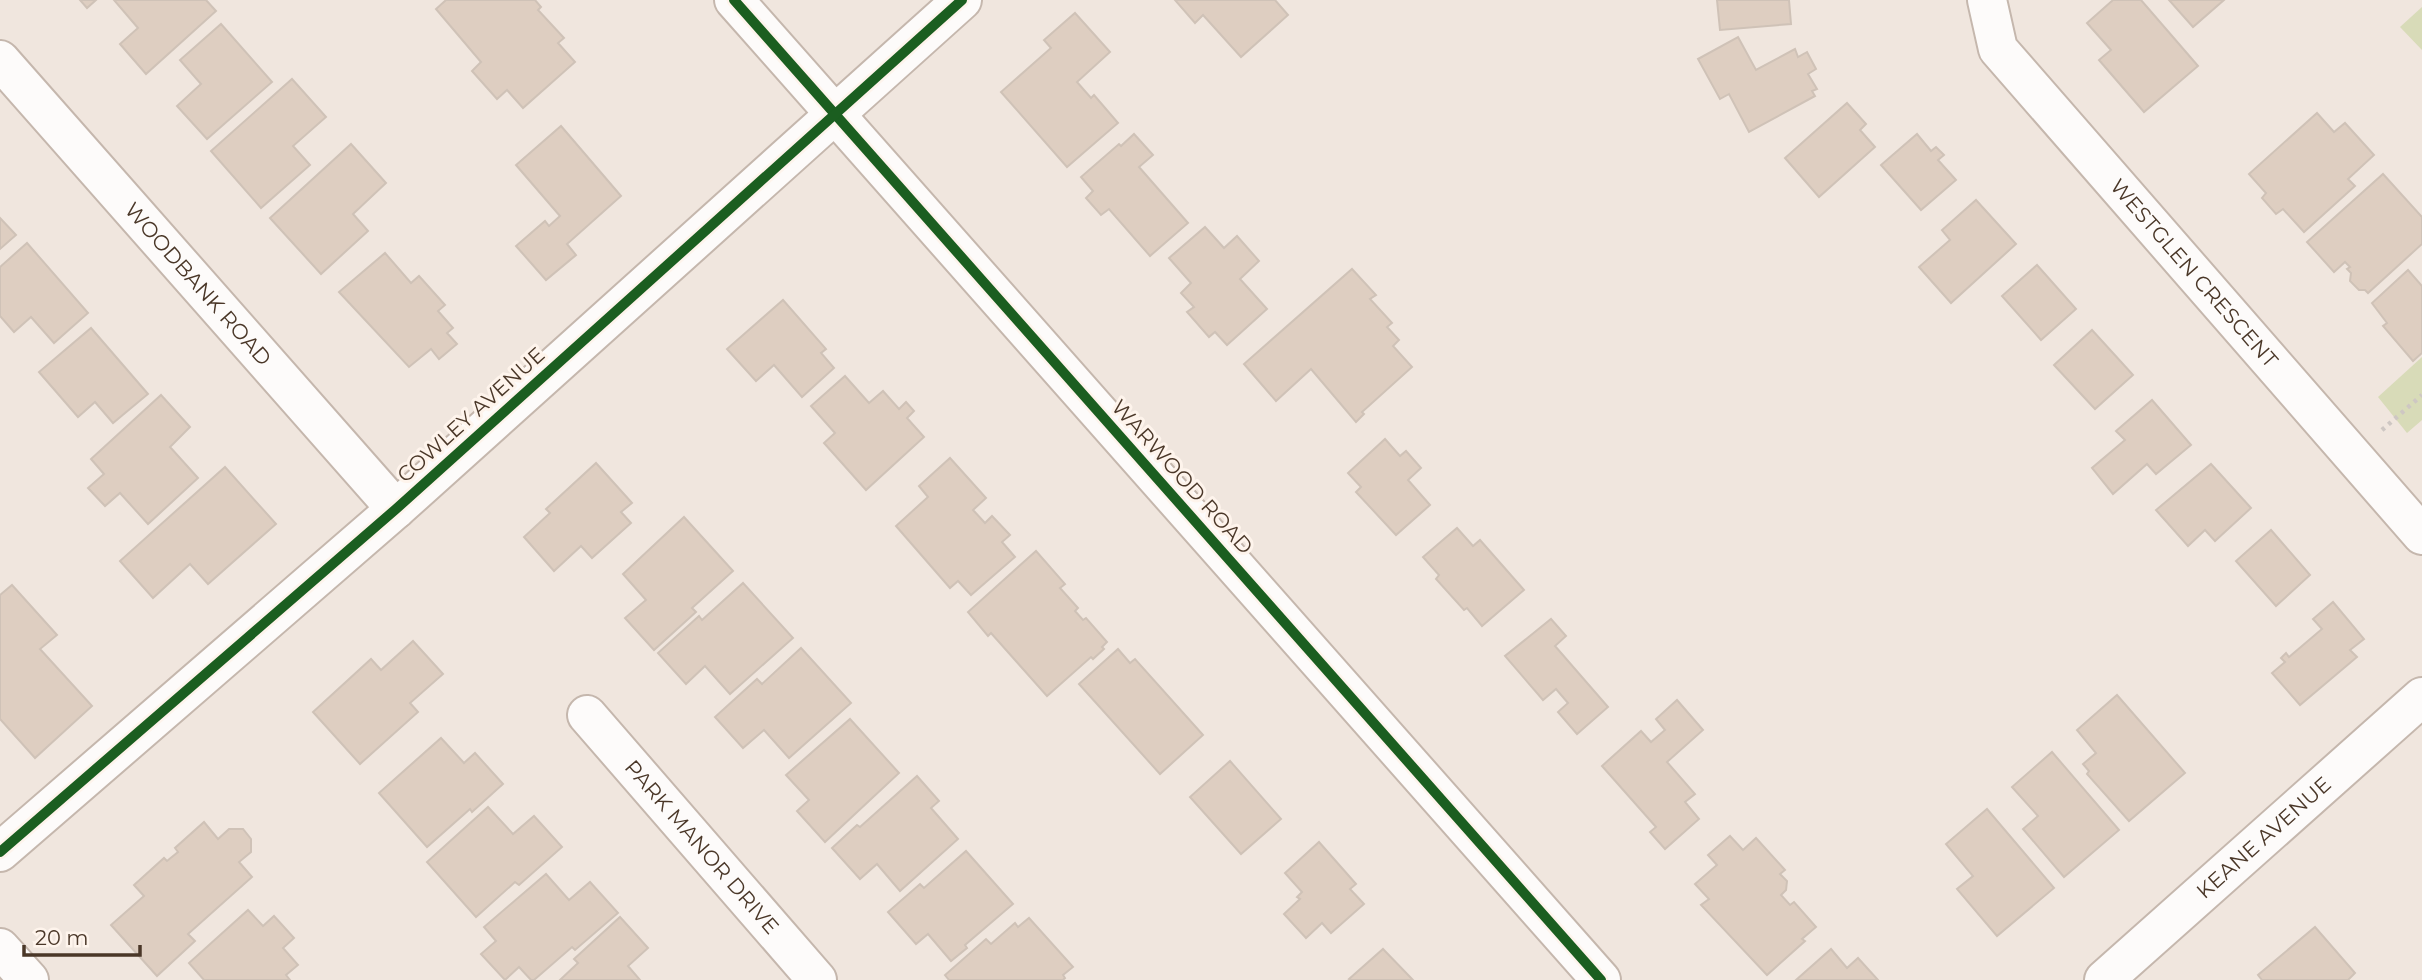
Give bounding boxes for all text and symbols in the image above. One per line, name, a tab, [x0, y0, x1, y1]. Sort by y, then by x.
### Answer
street label: WESTGLEN CRESCENT	[2105, 174, 2283, 372]
street label: WOODBANK ROAD	[120, 197, 277, 371]
street label: COWLEY AVENUE	[392, 342, 550, 487]
street label: WARWOOD ROAD	[1107, 394, 1258, 559]
street label: PARK MANOR DRIVE	[620, 755, 784, 939]
street label: KEANE AVENUE	[2191, 771, 2336, 904]
scale bar	[24, 914, 140, 958]
text: 20 m	[35, 925, 89, 950]

